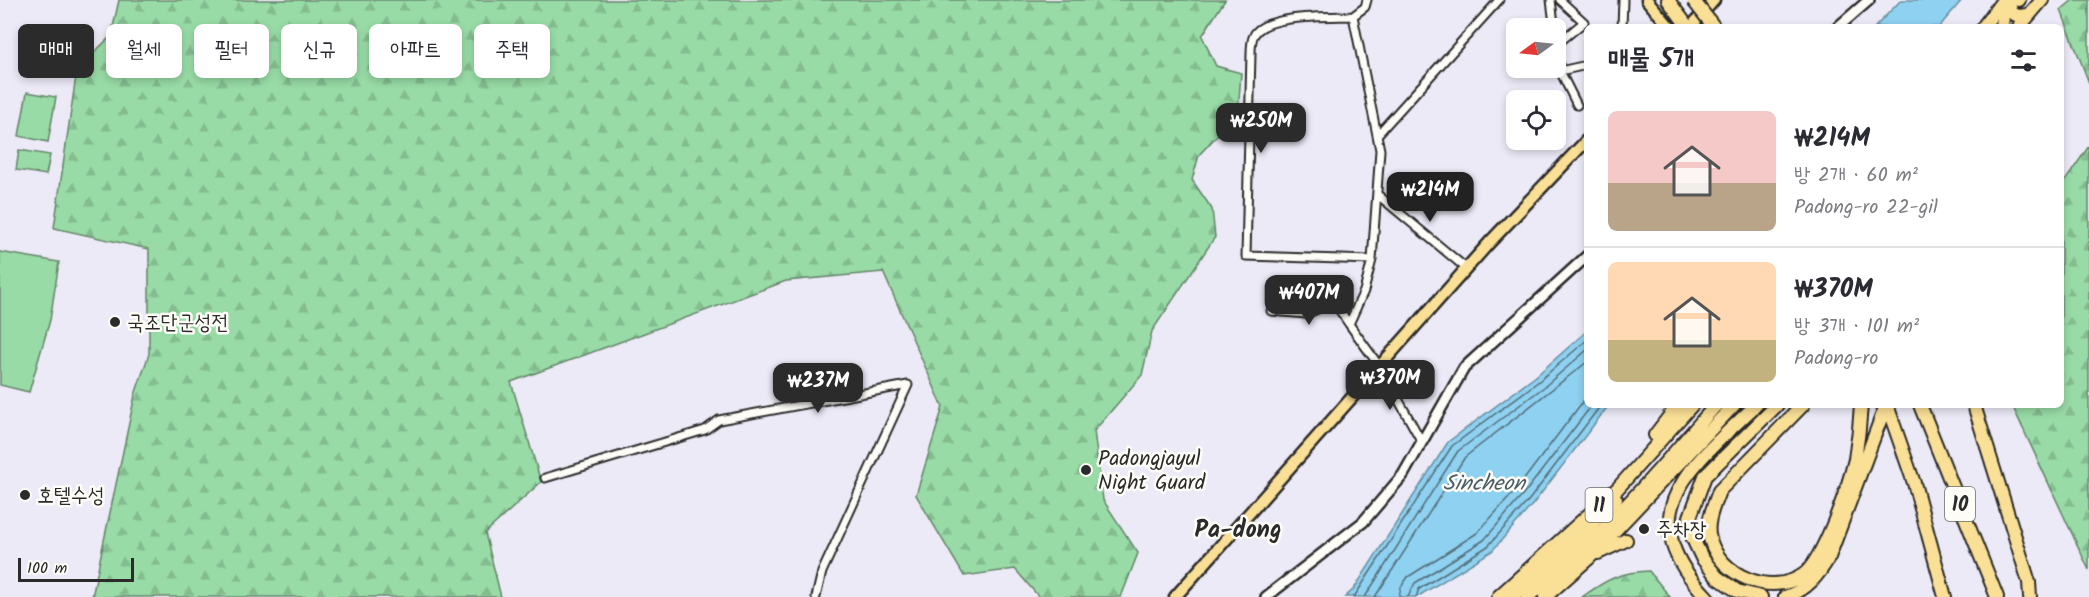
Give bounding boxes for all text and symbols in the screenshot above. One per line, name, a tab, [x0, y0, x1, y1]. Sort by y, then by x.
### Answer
north arrow	[1506, 18, 1566, 78]
map controls	[1506, 18, 1566, 150]
chip: 매매	[18, 24, 94, 78]
chip: 월세	[106, 24, 182, 78]
chip: 필터	[194, 24, 269, 78]
chip: 신규	[281, 24, 357, 78]
chip: 아파트	[369, 24, 462, 78]
chip: 주택	[474, 24, 550, 78]
text: 매물 5개	[1608, 39, 1694, 81]
icon: filters	[2007, 44, 2040, 77]
button: locate	[1506, 90, 1566, 150]
pin: ₩250M	[1219, 103, 1303, 154]
text: ₩250M	[1230, 106, 1292, 138]
text: ₩214M	[1794, 118, 1870, 160]
icon: home	[1656, 135, 1728, 207]
text: 방 2개 · 60 m²	[1794, 160, 1918, 192]
pin: ₩214M	[1388, 172, 1472, 223]
text: ₩214M	[1401, 175, 1459, 207]
text: Padong-ro 22-gil	[1794, 192, 1938, 224]
text: ₩370M	[1794, 269, 1873, 311]
pin: ₩407M	[1267, 275, 1351, 326]
text: ₩407M	[1279, 278, 1339, 310]
icon: home	[1656, 286, 1728, 358]
place label: 국조단군성전	[127, 307, 228, 340]
text: 방 3개 · 101 m²	[1794, 311, 1919, 343]
marker: 국조단군성전	[108, 315, 122, 329]
text: Padong-ro	[1794, 343, 1878, 375]
pin: ₩370M	[1348, 360, 1432, 411]
pin: ₩237M	[776, 363, 860, 414]
text: ₩370M	[1360, 363, 1420, 395]
text: ₩237M	[787, 366, 849, 398]
place label: Padongjayul Night Guard	[1098, 443, 1206, 500]
marker: Padongjayul Night Guard	[1079, 463, 1093, 477]
water label: Sincheon	[1443, 467, 1527, 502]
place label: 호텔수성	[37, 480, 105, 513]
road number: 10	[1945, 487, 1975, 521]
marker: 호텔수성	[18, 488, 32, 502]
road number: 11	[1586, 488, 1612, 522]
district label: Pa-dong	[1195, 511, 1281, 550]
place label: 주차장	[1656, 514, 1707, 547]
marker: 주차장	[1637, 522, 1651, 536]
scale bar	[18, 555, 134, 582]
text: 100 m	[27, 556, 67, 581]

